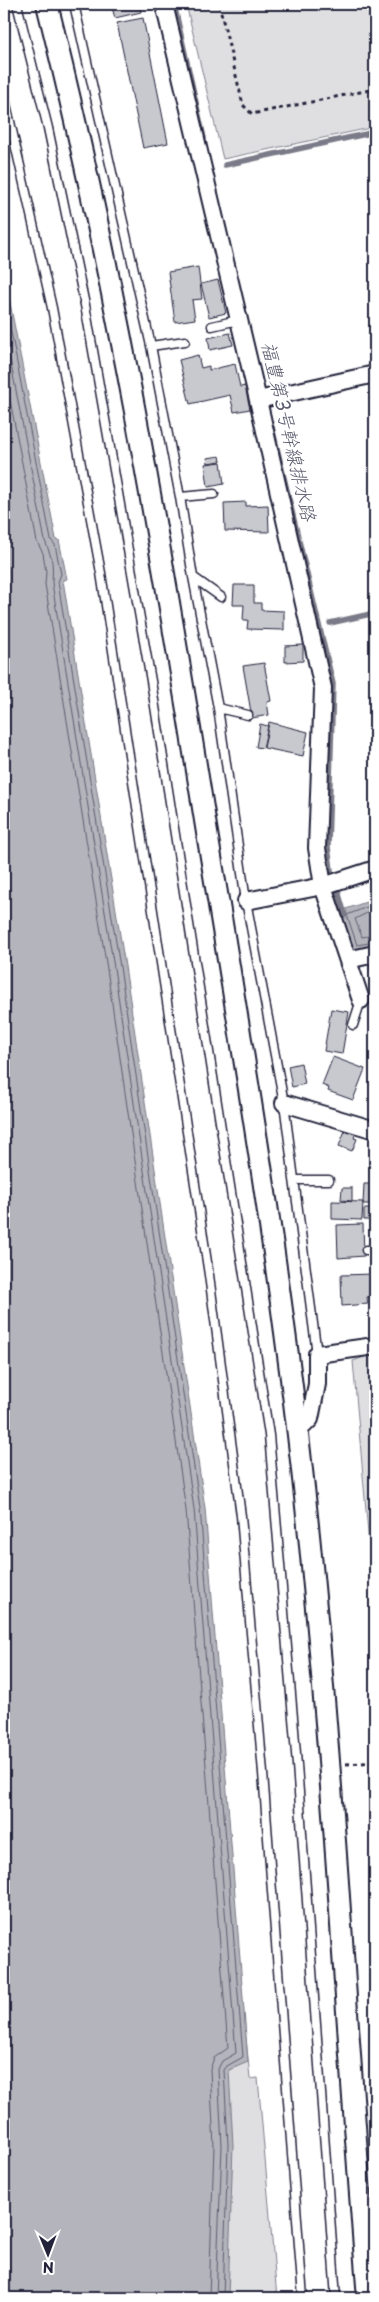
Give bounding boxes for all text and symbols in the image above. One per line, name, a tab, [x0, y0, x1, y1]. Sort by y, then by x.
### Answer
water label: 福豊第3号幹線排水路	[256, 338, 324, 524]
north arrow	[22, 2230, 72, 2280]
text: N	[43, 2257, 54, 2278]

